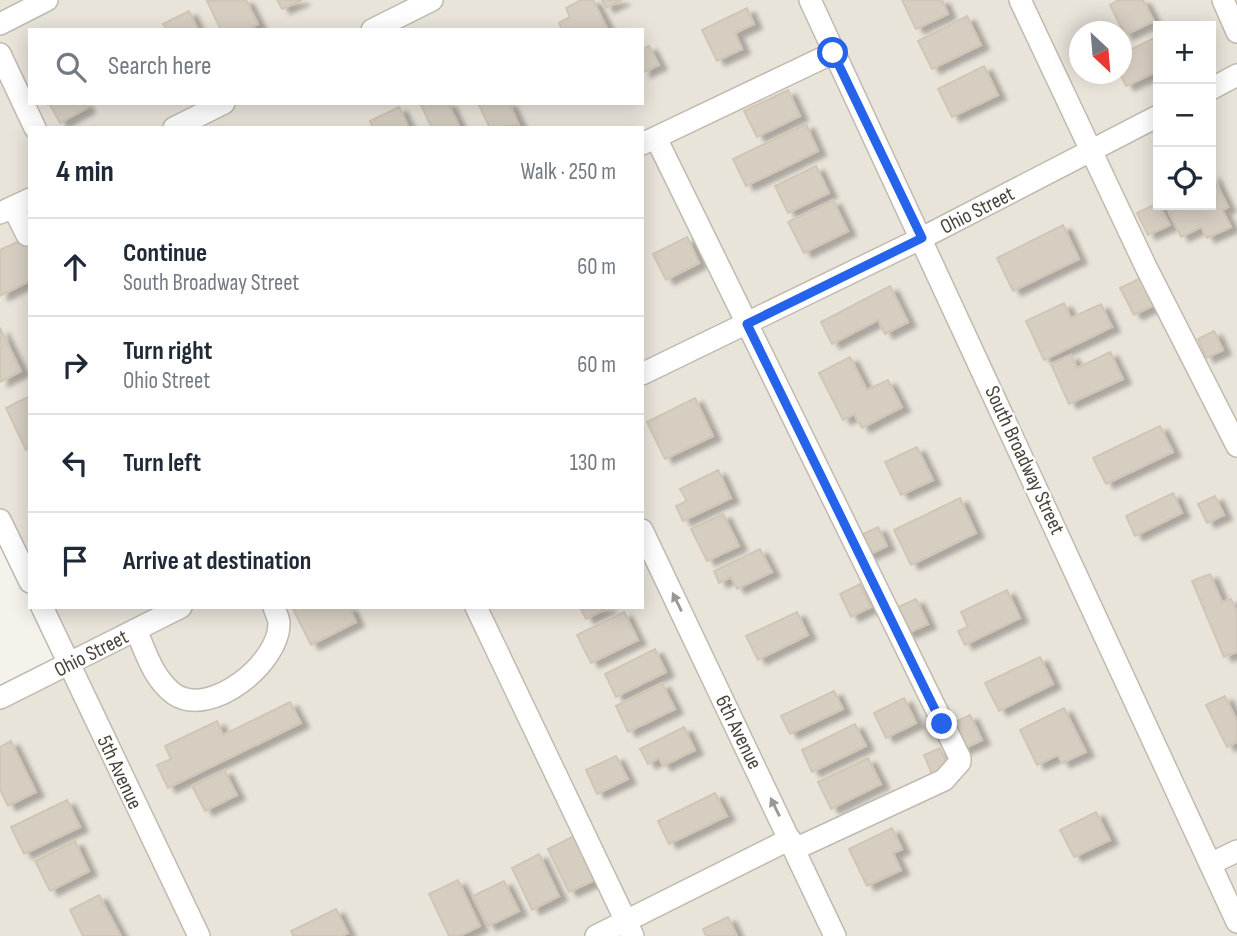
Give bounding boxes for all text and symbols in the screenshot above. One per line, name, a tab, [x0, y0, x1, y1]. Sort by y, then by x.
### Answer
north arrow	[1069, 21, 1132, 84]
map controls	[1153, 21, 1216, 210]
button: +	[1153, 21, 1216, 84]
search box	[28, 28, 644, 105]
route start	[817, 37, 848, 68]
icon: search	[52, 48, 90, 86]
text: Search here	[108, 51, 211, 82]
button: −	[1153, 84, 1216, 147]
button: locate	[1153, 147, 1216, 210]
text: 4 min	[56, 154, 114, 190]
text: Walk · 250 m	[520, 158, 616, 186]
street label: Ohio Street	[936, 181, 1018, 240]
text: Continue	[123, 238, 207, 269]
icon: ahead	[56, 248, 94, 286]
text: 60 m	[577, 253, 616, 281]
text: South Broadway Street	[123, 269, 299, 297]
text: Turn right	[123, 336, 212, 367]
icon: right	[56, 346, 94, 384]
text: 60 m	[577, 351, 616, 379]
text: Ohio Street	[123, 367, 210, 395]
street label: South Broadway Street	[979, 382, 1070, 538]
icon: left	[56, 444, 94, 482]
text: Turn left	[123, 448, 201, 479]
text: 130 m	[570, 449, 616, 477]
icon: arrive	[56, 542, 94, 580]
text: Arrive at destination	[123, 546, 311, 577]
one-way arrow	[671, 592, 683, 612]
street label: Ohio Street	[50, 624, 132, 683]
street label: 6th Avenue	[710, 691, 767, 773]
route end	[926, 708, 957, 739]
street label: 5th Avenue	[92, 731, 147, 813]
one-way arrow	[769, 797, 781, 817]

